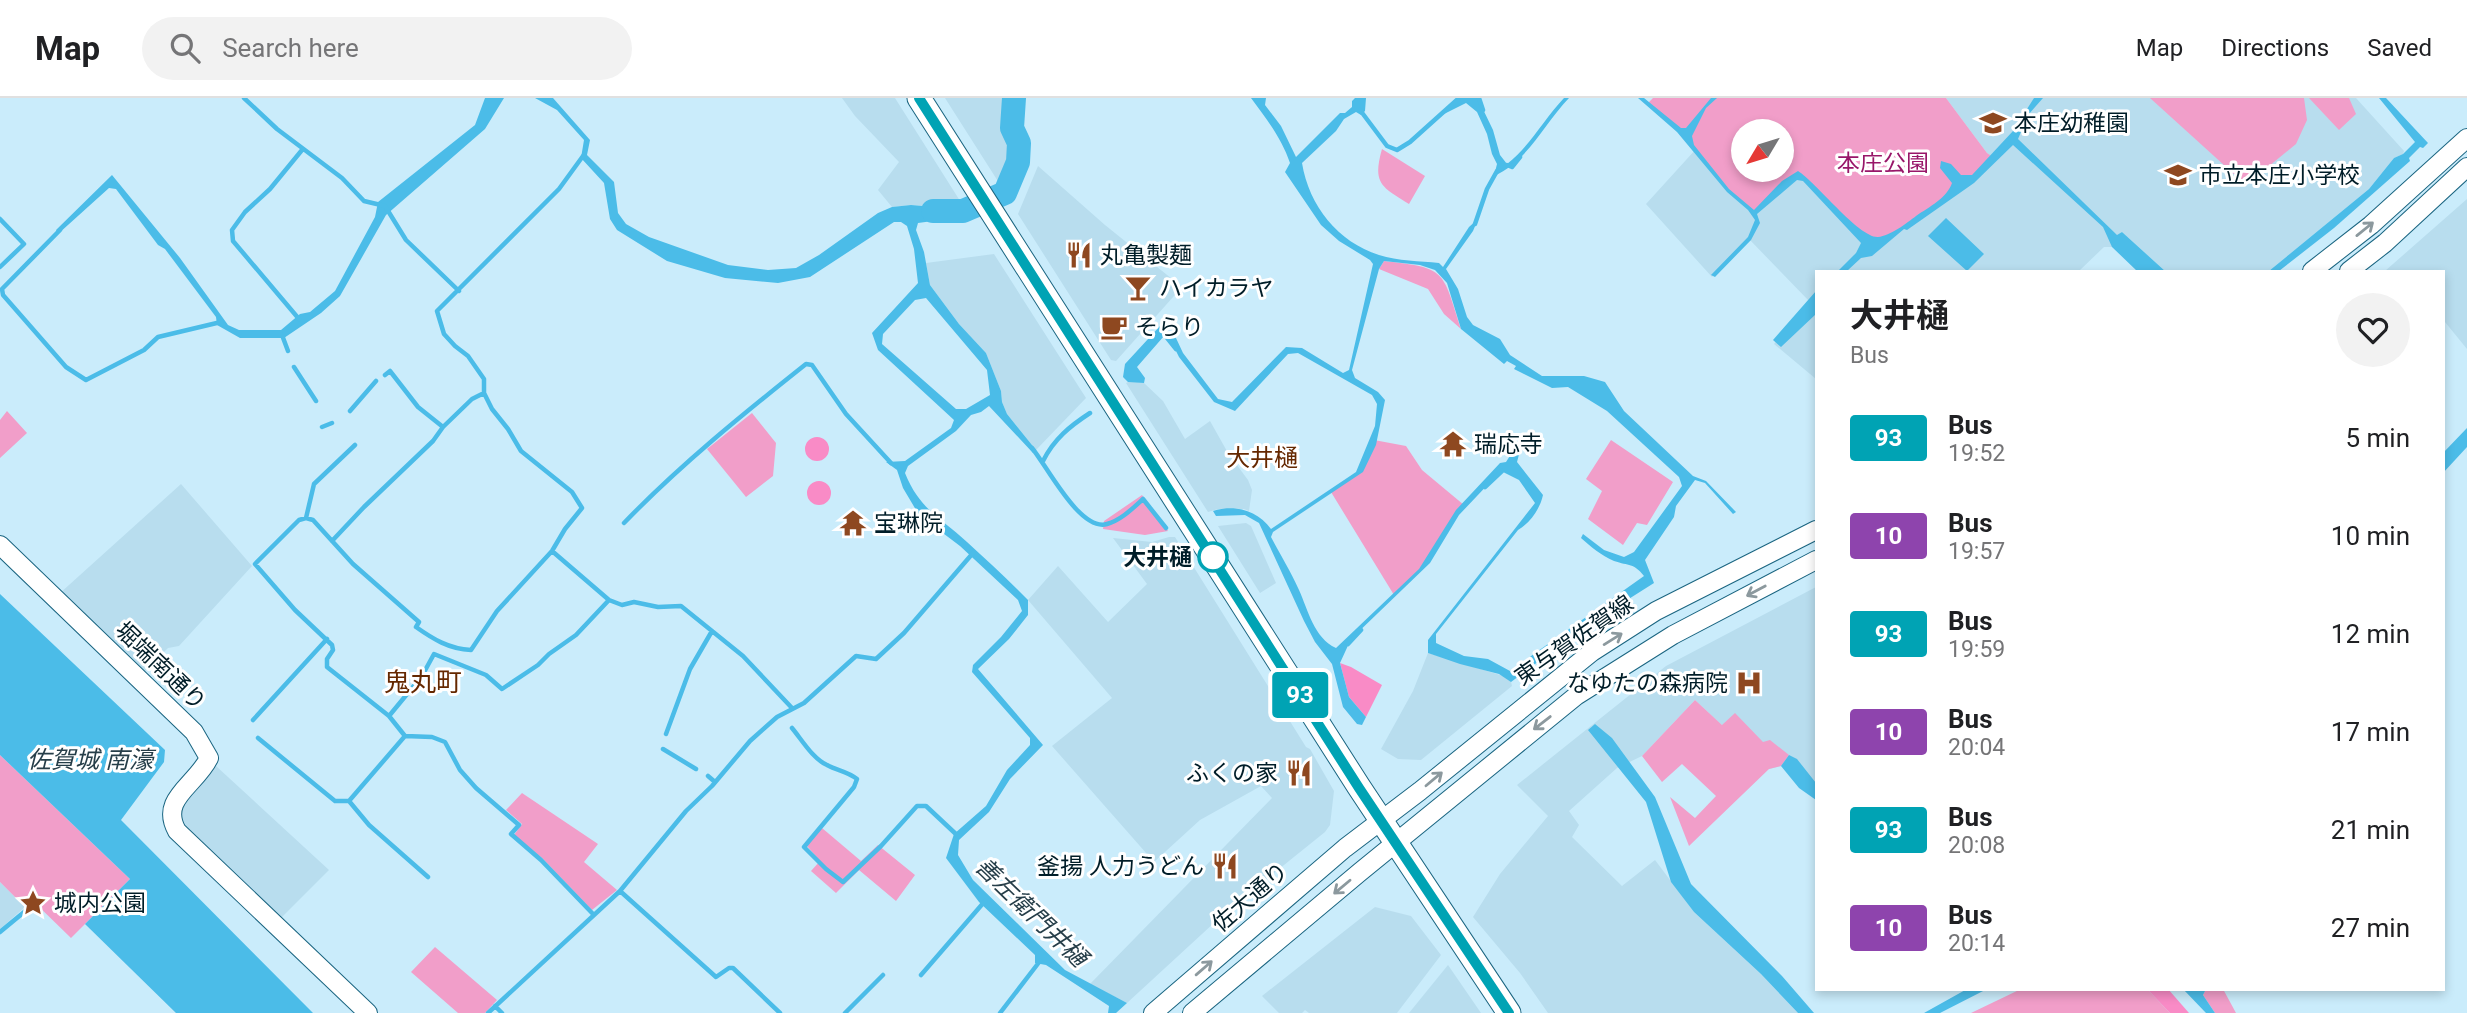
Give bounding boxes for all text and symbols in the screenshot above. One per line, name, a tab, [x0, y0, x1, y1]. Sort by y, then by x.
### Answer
search box	[142, 17, 632, 80]
text: Map	[35, 29, 100, 68]
icon: search	[166, 29, 204, 67]
text: Search here	[222, 33, 359, 63]
text: Map	[2136, 34, 2183, 62]
text: Directions	[2221, 34, 2329, 62]
text: Saved	[2367, 34, 2432, 62]
school or university icon: 本庄幼稚園	[1978, 108, 2008, 138]
place label: 本庄幼稚園	[2014, 110, 2129, 137]
north arrow	[1731, 119, 1794, 182]
map controls	[1731, 119, 1794, 182]
park label: 本庄公園	[1837, 150, 1929, 177]
school or university icon: 市立本庄小学校	[2163, 160, 2193, 190]
place label: 市立本庄小学校	[2199, 162, 2360, 189]
one-way arrow	[2356, 221, 2374, 236]
restaurant icon: 丸亀製麺	[1064, 240, 1094, 270]
place label: 丸亀製麺	[1100, 242, 1192, 269]
bar icon: ハイカラヤ	[1123, 273, 1153, 303]
place label: ハイカラヤ	[1159, 275, 1274, 302]
button: heart	[2336, 293, 2410, 367]
text: 大井樋	[1850, 296, 1949, 335]
cafe icon: そらり	[1099, 312, 1129, 342]
place label: そらり	[1135, 314, 1204, 341]
text: Bus	[1850, 342, 1889, 369]
text: Bus	[1948, 410, 1993, 440]
text: 5 min	[2345, 423, 2410, 453]
text: 93	[1875, 424, 1902, 452]
temple icon: 瑞応寺	[1438, 429, 1468, 459]
place label: 瑞応寺	[1474, 431, 1543, 458]
text: 19:52	[1948, 440, 2005, 467]
district label: 大井樋	[1226, 444, 1298, 472]
temple icon: 宝琳院	[838, 508, 868, 538]
text: Bus	[1948, 508, 1993, 538]
place label: 宝琳院	[874, 510, 943, 537]
text: 10 min	[2331, 521, 2410, 551]
text: 10	[1875, 522, 1902, 550]
text: 19:57	[1948, 538, 2005, 565]
marker: 大井樋	[1198, 542, 1228, 572]
place label: 大井樋	[1123, 544, 1192, 571]
one-way arrow	[1746, 585, 1767, 598]
street label: 東与賀佐賀線	[1510, 590, 1639, 691]
text: Bus	[1948, 606, 1993, 636]
street label: 堀端南通り	[110, 617, 211, 716]
text: 12 min	[2331, 619, 2410, 649]
text: 93	[1875, 620, 1902, 648]
one-way arrow	[1603, 631, 1623, 645]
text: 19:59	[1948, 636, 2005, 663]
district label: 鬼丸町	[384, 667, 462, 697]
hospital icon: なゆたの森病院	[1734, 668, 1764, 698]
place label: なゆたの森病院	[1567, 670, 1728, 697]
line badge: 93	[1268, 672, 1332, 718]
text: 93	[1286, 681, 1314, 709]
text: Bus	[1948, 704, 1993, 734]
one-way arrow	[1533, 716, 1551, 731]
text: 17 min	[2331, 717, 2410, 747]
text: 10	[1875, 718, 1902, 746]
text: 20:04	[1948, 734, 2005, 761]
water label: 佐賀城 南濠	[27, 746, 157, 774]
restaurant icon: ふくの家	[1284, 758, 1314, 788]
place label: ふくの家	[1186, 760, 1278, 787]
one-way arrow	[1425, 771, 1443, 787]
text: Bus	[1948, 802, 1993, 832]
text: 21 min	[2331, 815, 2410, 845]
text: 93	[1875, 816, 1902, 844]
text: 20:08	[1948, 832, 2005, 859]
restaurant icon: 釜揚 人力うどん	[1210, 851, 1240, 881]
water label: 善左衛門井樋	[969, 852, 1095, 975]
place label: 釜揚 人力うどん	[1037, 853, 1204, 880]
street label: 佐大通り	[1207, 857, 1294, 938]
one-way arrow	[1334, 879, 1352, 895]
place icon: 城内公園	[18, 888, 48, 918]
place label: 城内公園	[54, 890, 146, 917]
text: Bus	[1948, 900, 1993, 930]
text: 27 min	[2331, 913, 2410, 943]
text: 10	[1875, 914, 1902, 942]
text: 20:14	[1948, 930, 2005, 957]
one-way arrow	[1195, 960, 1213, 976]

